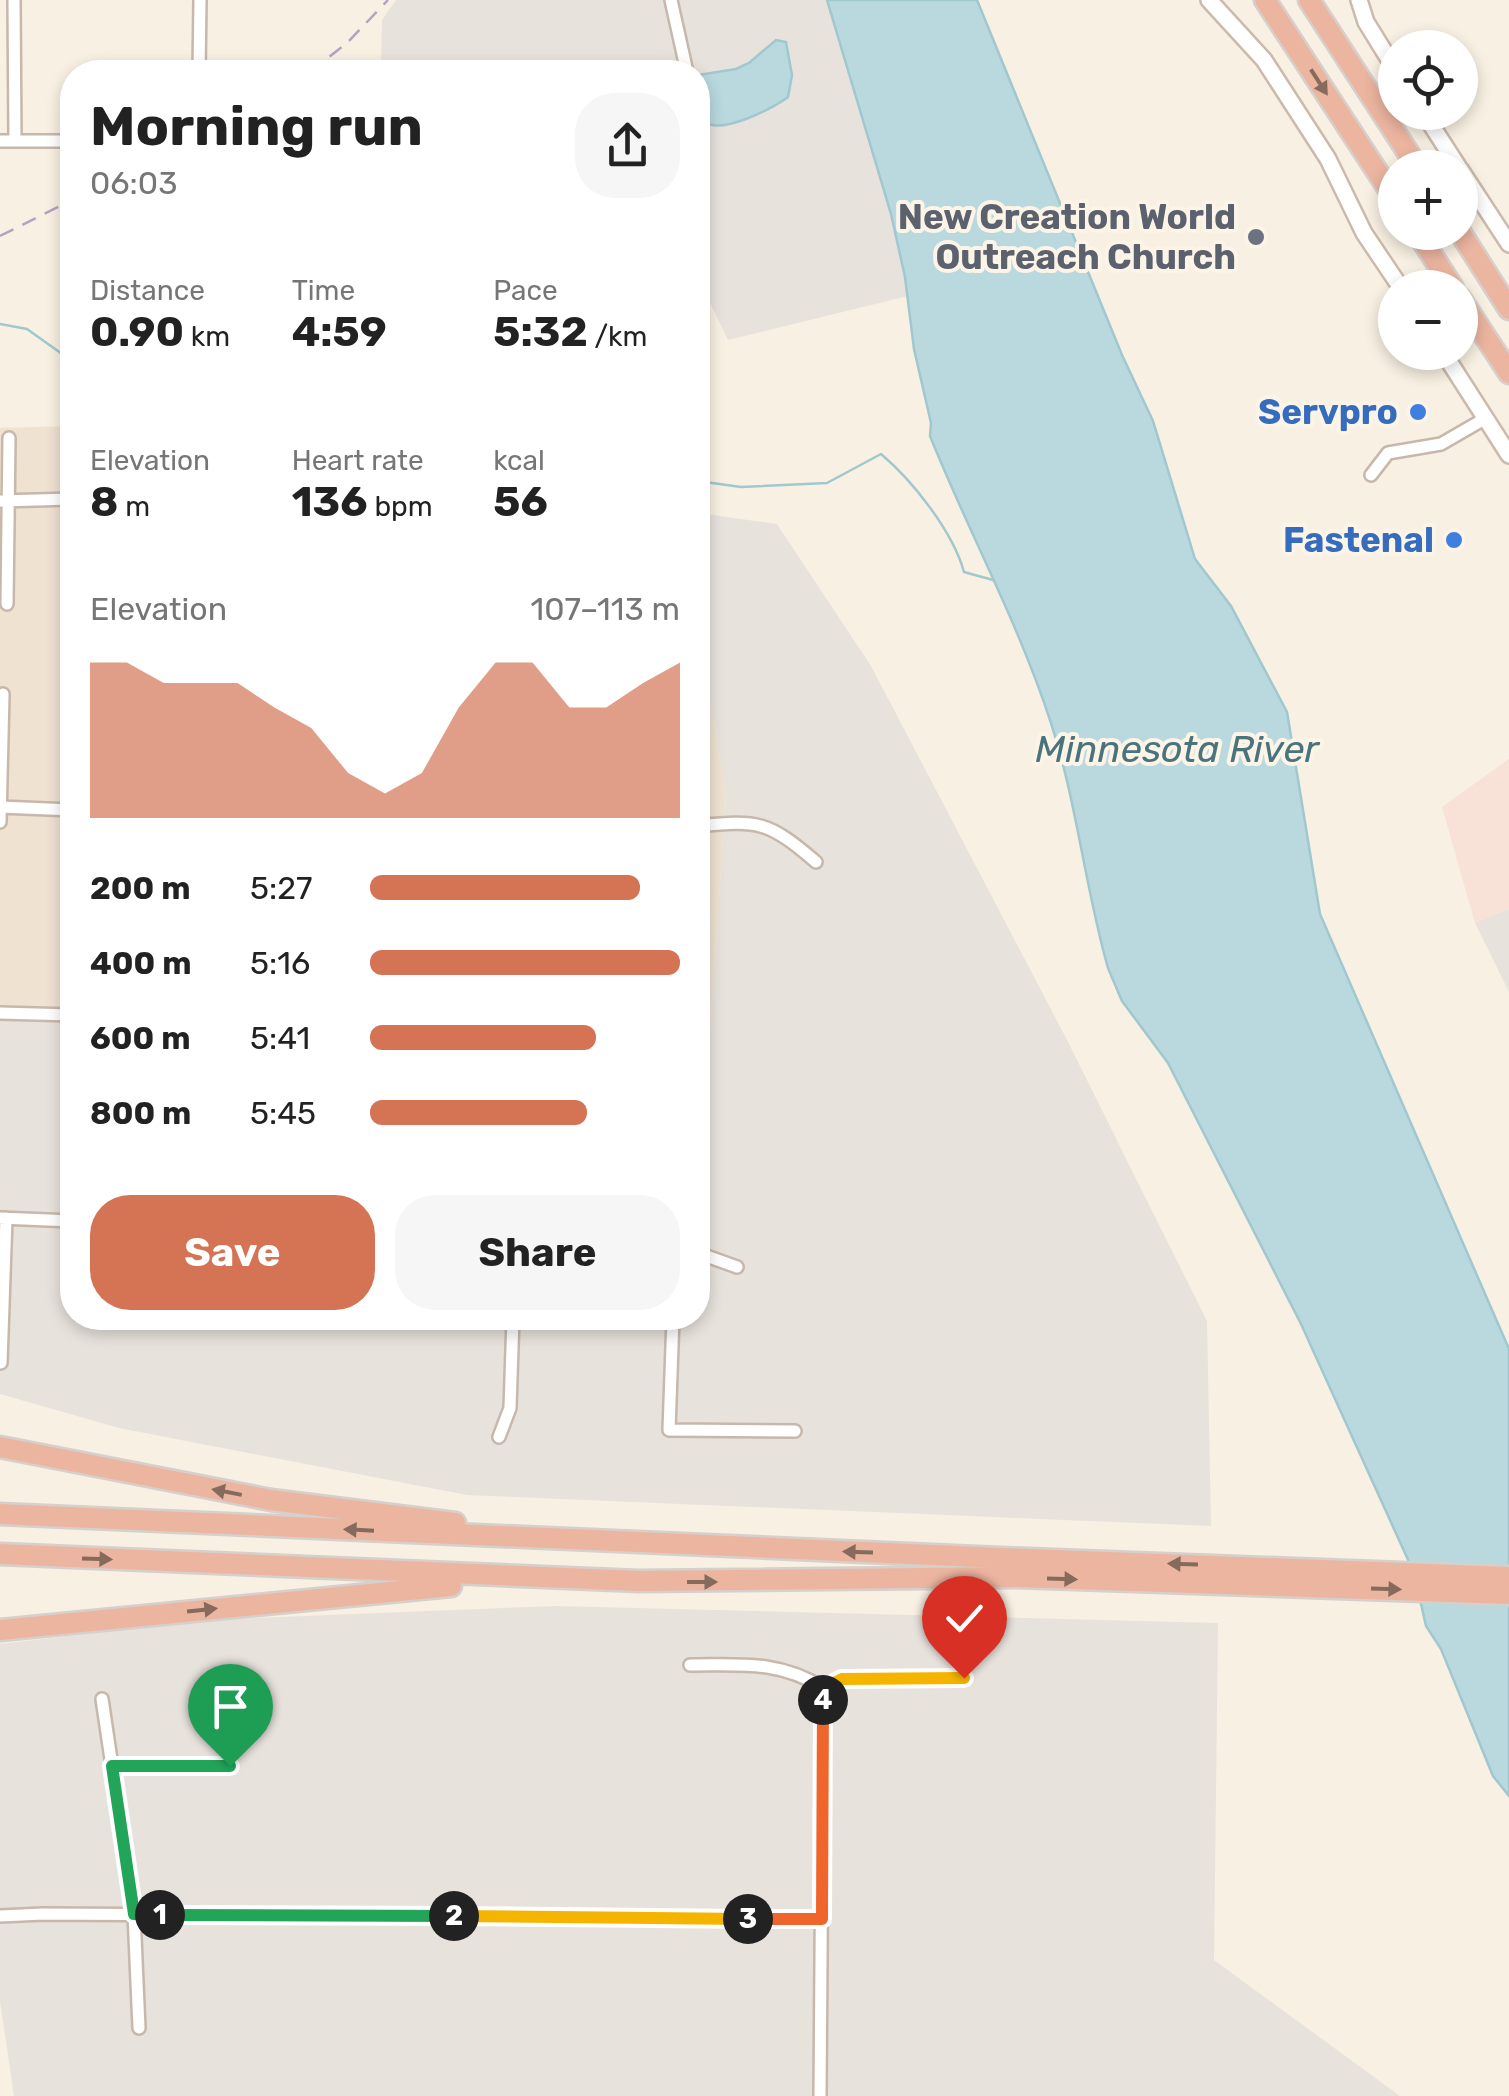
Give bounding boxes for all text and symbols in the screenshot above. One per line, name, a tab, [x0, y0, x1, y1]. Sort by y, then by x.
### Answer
map controls	[1378, 30, 1478, 370]
button: locate	[1378, 30, 1478, 130]
one-way arrow	[1309, 68, 1327, 95]
button: share	[575, 93, 680, 198]
text: Morning run	[90, 94, 423, 159]
button: +	[1378, 150, 1478, 250]
text: 06:03	[90, 164, 177, 202]
place label: New Creation World Outreach Church	[898, 196, 1236, 278]
marker: New Creation World Outreach Church	[1245, 226, 1267, 248]
button: −	[1378, 270, 1478, 370]
text: Distance	[90, 274, 205, 307]
text: Time	[292, 274, 355, 307]
text: Pace	[493, 274, 558, 307]
text: 0.90	[90, 307, 184, 357]
text: 4:59	[292, 307, 387, 357]
text: 5:32	[493, 307, 588, 357]
text: km	[184, 320, 230, 353]
text: /km	[588, 320, 647, 353]
place label: Servpro	[1258, 391, 1398, 433]
marker: Servpro	[1407, 401, 1429, 423]
text: Elevation	[90, 444, 210, 477]
text: Heart rate	[292, 444, 424, 477]
text: kcal	[493, 444, 545, 477]
text: 8	[90, 477, 118, 527]
text: 136	[292, 477, 368, 527]
text: 56	[493, 477, 548, 527]
text: m	[118, 490, 150, 523]
text: bpm	[368, 490, 433, 523]
place label: Fastenal	[1283, 519, 1434, 561]
marker: Fastenal	[1443, 529, 1465, 551]
text: Elevation	[90, 590, 227, 628]
text: 107–113 m	[531, 590, 680, 628]
water label: Minnesota River	[1035, 726, 1321, 772]
text: 200 m	[90, 869, 190, 907]
text: 5:27	[250, 869, 312, 907]
text: 400 m	[90, 944, 192, 982]
text: 5:16	[250, 944, 310, 982]
text: 600 m	[90, 1019, 190, 1057]
text: 5:41	[250, 1019, 310, 1057]
text: 800 m	[90, 1094, 191, 1132]
text: 5:45	[250, 1094, 316, 1132]
button: Save	[90, 1195, 375, 1310]
button: Share	[395, 1195, 680, 1310]
one-way arrow	[211, 1484, 242, 1499]
one-way arrow	[342, 1522, 374, 1538]
one-way arrow	[842, 1543, 874, 1559]
one-way arrow	[82, 1551, 114, 1567]
one-way arrow	[1167, 1555, 1199, 1571]
one-way arrow	[1046, 1571, 1078, 1587]
one-way arrow	[686, 1574, 718, 1590]
pin	[922, 1576, 1007, 1679]
one-way arrow	[1371, 1582, 1403, 1598]
icon: check	[937, 1591, 992, 1646]
one-way arrow	[186, 1602, 218, 1618]
pin	[188, 1664, 273, 1767]
pin: 4	[798, 1675, 848, 1725]
icon: arrive	[203, 1679, 258, 1734]
text: 4	[813, 1683, 833, 1716]
pin: 1	[135, 1890, 185, 1940]
pin: 2	[429, 1891, 479, 1941]
pin: 3	[723, 1894, 773, 1944]
text: 1	[153, 1898, 167, 1931]
text: 2	[445, 1899, 463, 1932]
text: 3	[739, 1902, 757, 1935]

